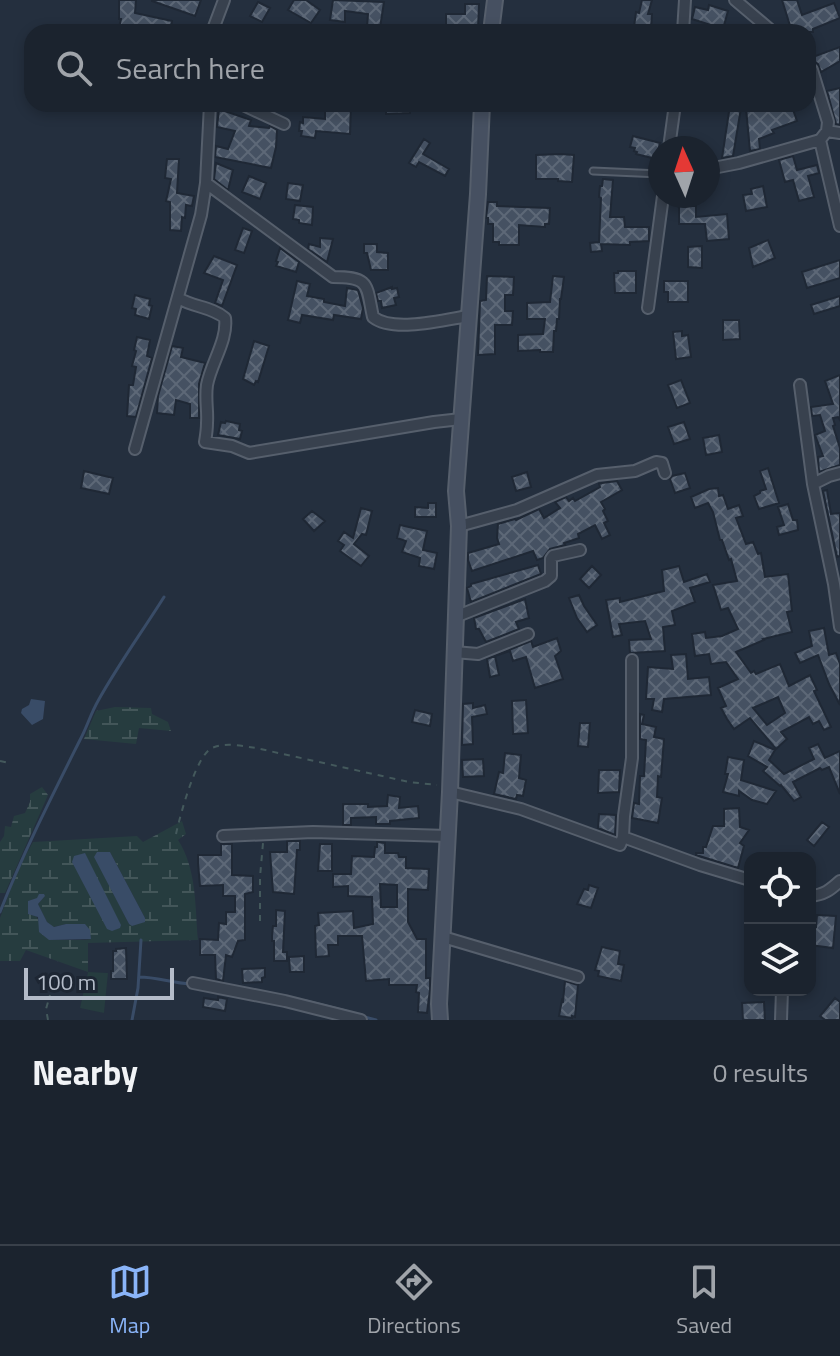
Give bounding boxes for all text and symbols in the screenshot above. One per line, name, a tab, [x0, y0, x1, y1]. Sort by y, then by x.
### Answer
search box	[24, 24, 816, 112]
text: Search here	[116, 45, 265, 91]
icon: search	[52, 46, 96, 90]
north arrow	[648, 136, 720, 208]
map controls	[744, 852, 816, 996]
button: locate	[744, 852, 816, 924]
button: layers	[744, 924, 816, 996]
scale bar	[24, 964, 174, 1000]
text: 100 m	[36, 965, 96, 999]
text: Nearby	[32, 1046, 138, 1098]
text: 0 results	[713, 1053, 808, 1092]
tab: Map	[108, 1260, 152, 1342]
tab: Directions	[367, 1260, 461, 1342]
tab: Saved	[676, 1260, 732, 1342]

